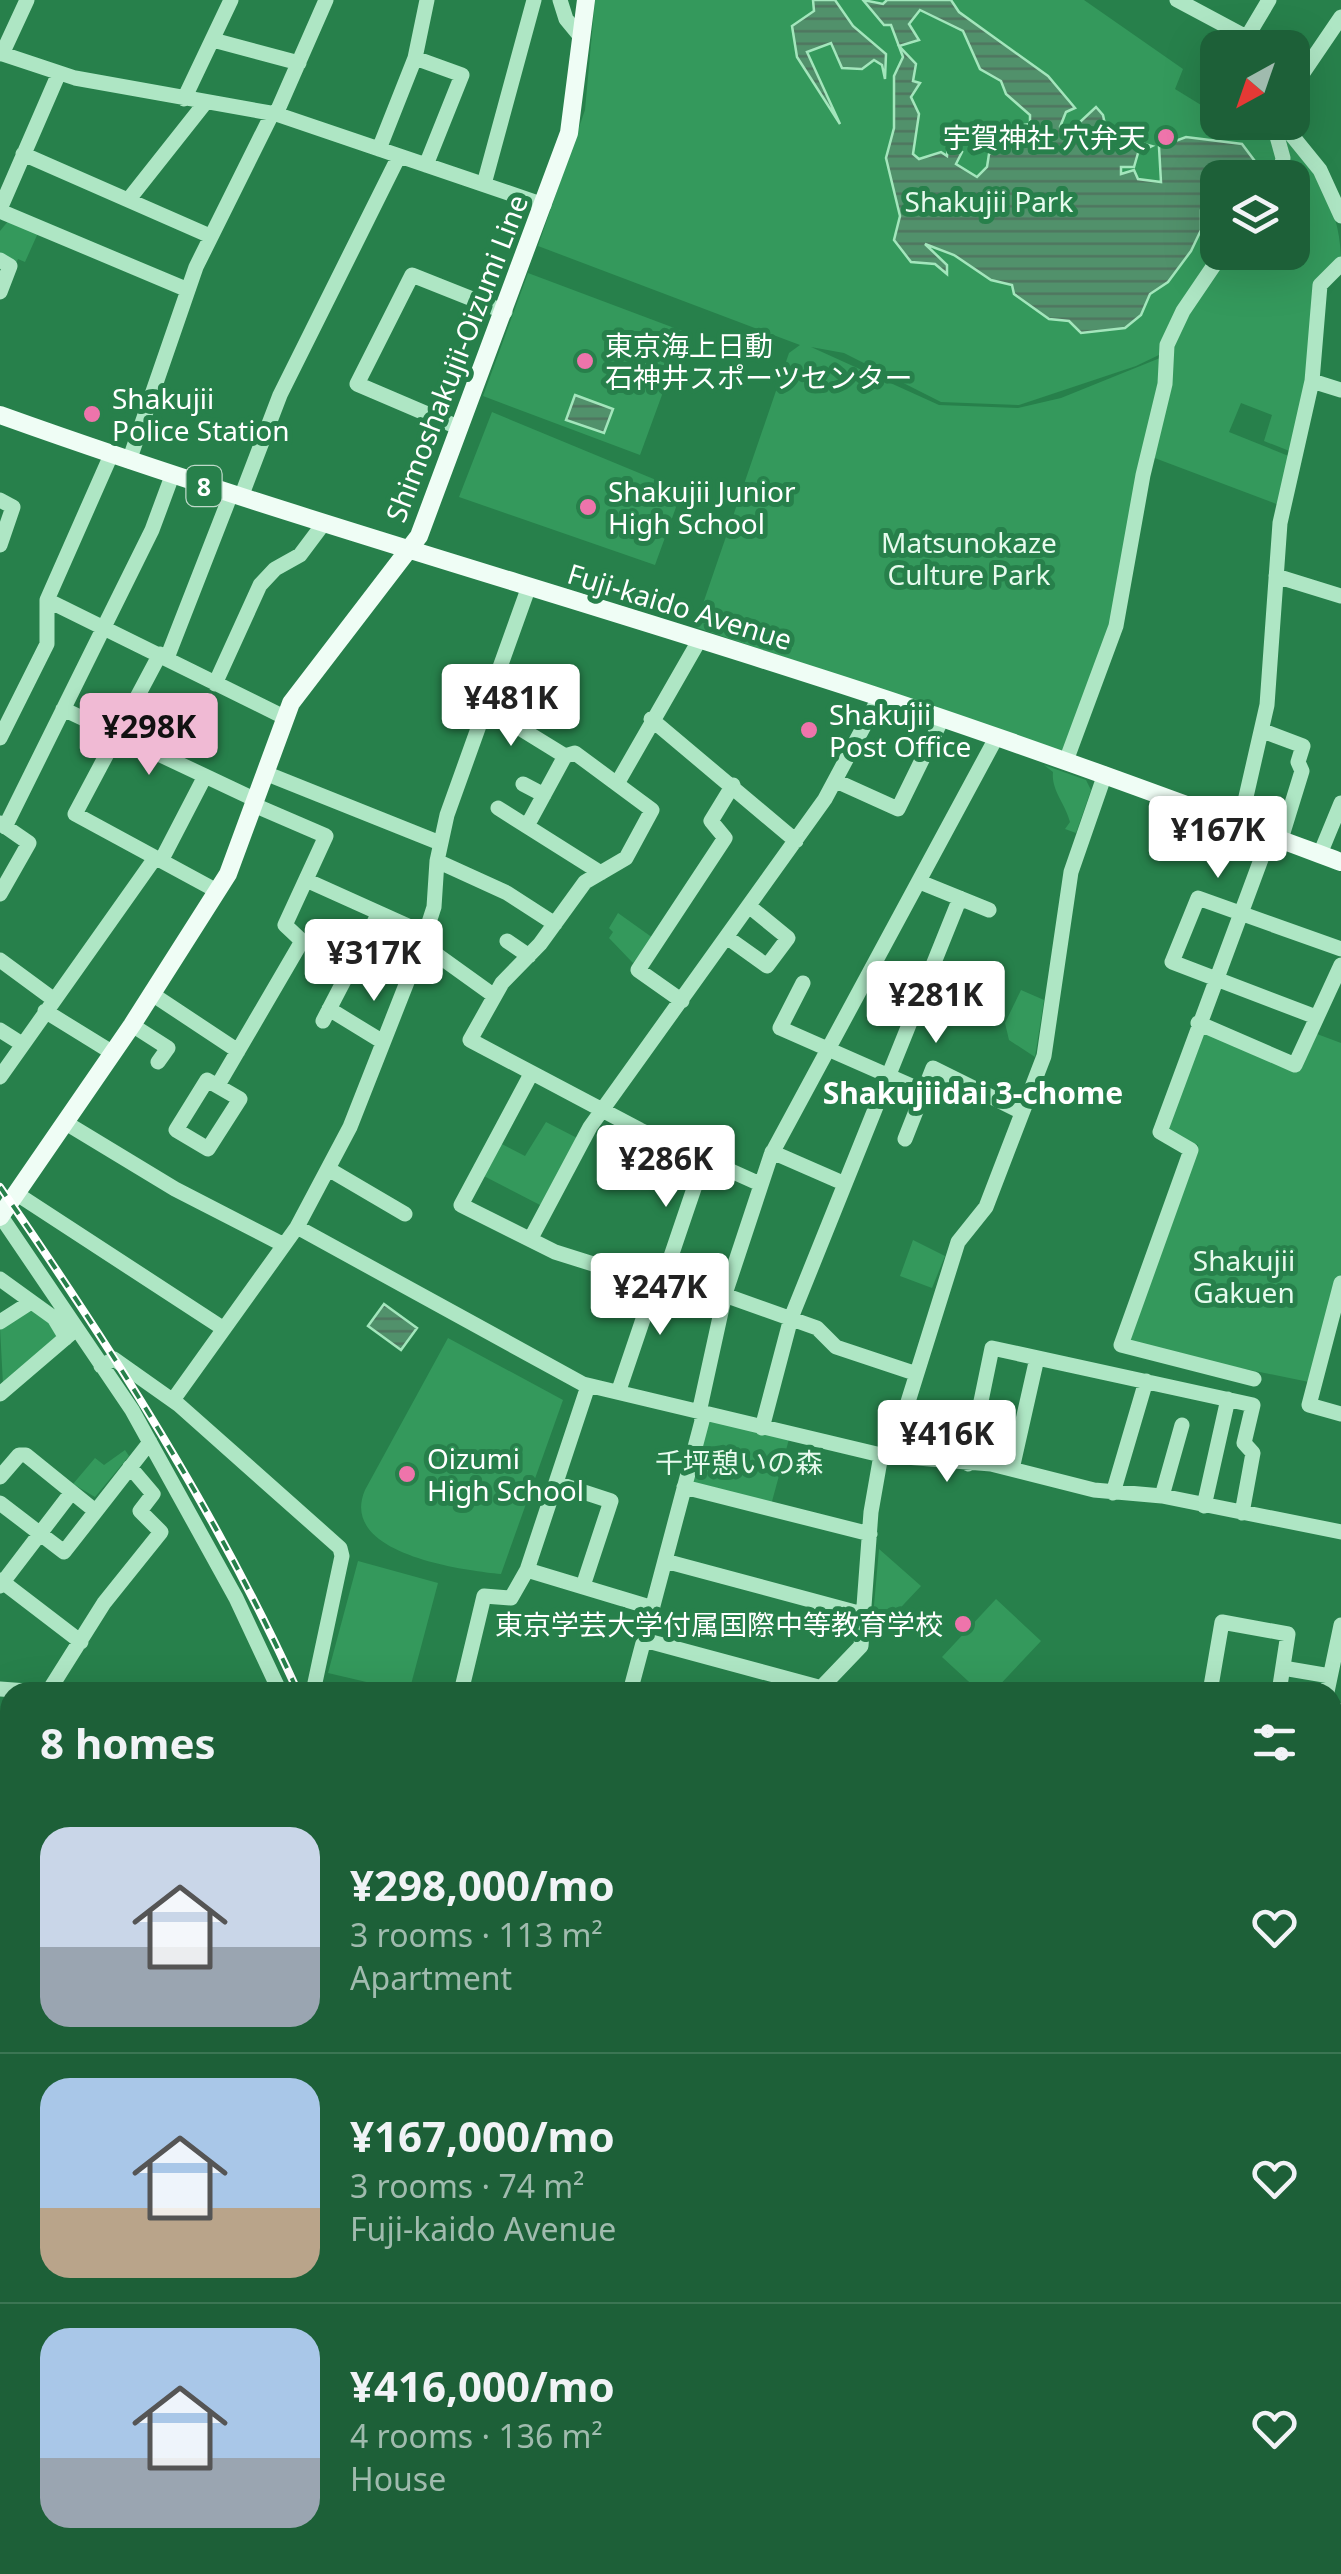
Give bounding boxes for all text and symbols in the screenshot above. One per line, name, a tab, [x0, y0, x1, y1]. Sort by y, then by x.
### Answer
north arrow	[1200, 30, 1310, 140]
map controls	[1200, 30, 1310, 270]
place label: 宇賀神社 穴弁天	[943, 118, 1146, 156]
marker: 宇賀神社 穴弁天	[1155, 126, 1177, 148]
button: layers	[1200, 160, 1310, 270]
park label: Shakujii Park	[905, 182, 1073, 220]
street label: Shimoshakujii-Oizumi Line	[376, 189, 536, 527]
place label: 東京海上日動 石神井スポーツセンター	[605, 326, 912, 396]
marker: 東京海上日動 石神井スポーツセンター	[574, 350, 596, 372]
place label: Shakujii Police Station	[112, 379, 290, 449]
marker: Shakujii Police Station	[81, 403, 103, 425]
road number: 8	[186, 466, 222, 506]
place label: Shakujii Junior High School	[608, 472, 796, 542]
marker: Shakujii Junior High School	[577, 496, 599, 518]
park label: Matsunokaze Culture Park	[881, 523, 1057, 593]
street label: Fuji-kaido Avenue	[563, 554, 797, 658]
pin: ¥481K	[441, 664, 581, 749]
text: ¥481K	[464, 675, 558, 718]
pin: ¥298K	[79, 693, 219, 778]
place label: Shakujii Post Office	[829, 695, 971, 765]
text: ¥298K	[102, 704, 196, 747]
marker: Shakujii Post Office	[798, 719, 820, 741]
pin: ¥167K	[1148, 796, 1288, 881]
text: ¥167K	[1171, 807, 1265, 850]
pin: ¥317K	[304, 919, 444, 1004]
text: ¥317K	[327, 930, 421, 973]
pin: ¥281K	[866, 961, 1006, 1046]
text: ¥281K	[889, 972, 983, 1015]
district label: Shakujiidai 3-chome	[823, 1072, 1123, 1113]
pin: ¥286K	[596, 1125, 736, 1210]
text: ¥286K	[619, 1136, 713, 1179]
park label: Shakujii Gakuen	[1193, 1241, 1295, 1311]
pin: ¥247K	[590, 1253, 730, 1338]
text: ¥247K	[613, 1264, 707, 1307]
pin: ¥416K	[877, 1400, 1017, 1485]
text: ¥416K	[900, 1411, 994, 1454]
place label: Oizumi High School	[427, 1439, 584, 1509]
park label: 千坪憩いの森	[655, 1443, 823, 1481]
marker: Oizumi High School	[396, 1463, 418, 1485]
place label: 東京学芸大学付属国際中等教育学校	[495, 1605, 943, 1643]
marker: 東京学芸大学付属国際中等教育学校	[952, 1613, 974, 1635]
text: 8 homes	[40, 1714, 216, 1771]
icon: filters	[1247, 1715, 1302, 1770]
text: ¥298,000/mo	[350, 1856, 615, 1913]
icon: home	[120, 1867, 240, 1987]
icon: heart	[1247, 1900, 1302, 1955]
text: 3 rooms · 113 m²	[350, 1913, 603, 1956]
text: Apartment	[350, 1956, 512, 1999]
text: ¥167,000/mo	[350, 2107, 615, 2164]
icon: home	[120, 2118, 240, 2238]
icon: heart	[1247, 2151, 1302, 2206]
text: 3 rooms · 74 m²	[350, 2164, 584, 2207]
text: Fuji-kaido Avenue	[350, 2207, 616, 2250]
text: ¥416,000/mo	[350, 2357, 615, 2414]
icon: home	[120, 2368, 240, 2488]
icon: heart	[1247, 2401, 1302, 2456]
text: 4 rooms · 136 m²	[350, 2414, 603, 2457]
text: House	[350, 2457, 446, 2500]

